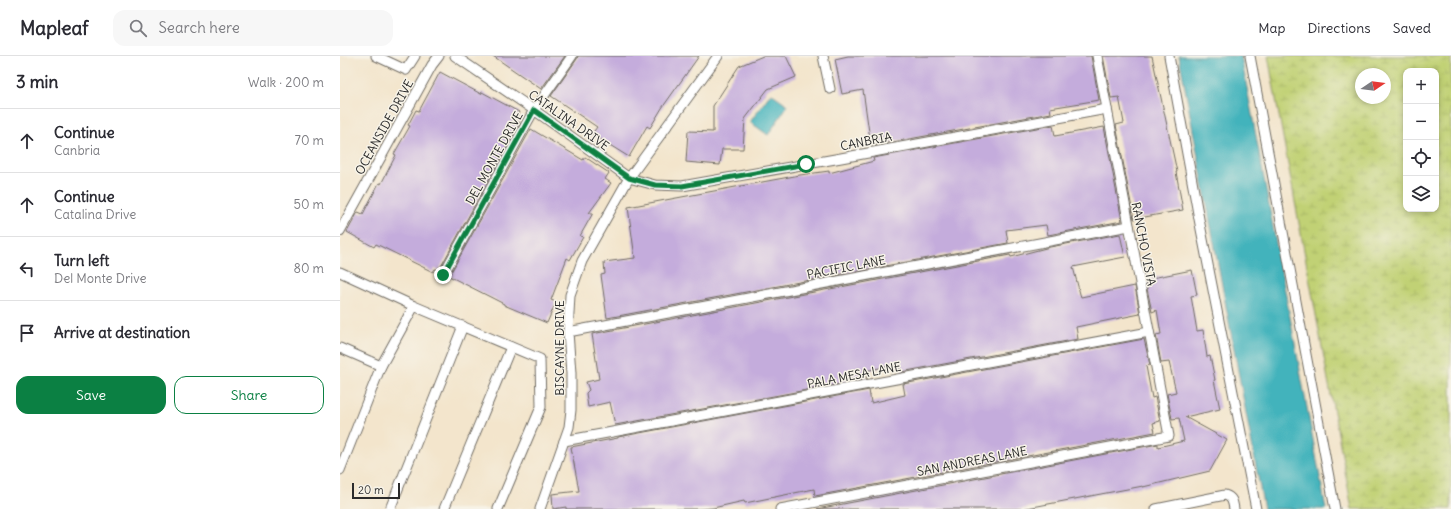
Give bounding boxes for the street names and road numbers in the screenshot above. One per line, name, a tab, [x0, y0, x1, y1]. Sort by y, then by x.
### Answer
street label: OCEANSIDE DRIVE	[352, 77, 416, 177]
street label: CATALINA DRIVE	[526, 87, 612, 153]
street label: DEL MONTE DRIVE	[462, 109, 526, 207]
street label: CANBRIA	[839, 129, 893, 153]
street label: RANCHO VISTA	[1129, 201, 1160, 287]
street label: PACIFIC LANE	[805, 252, 887, 282]
street label: BISCAYNE DRIVE	[552, 300, 567, 396]
street label: PALA MESA LANE	[806, 359, 902, 391]
street label: SAN ANDREAS LANE	[916, 443, 1028, 479]

